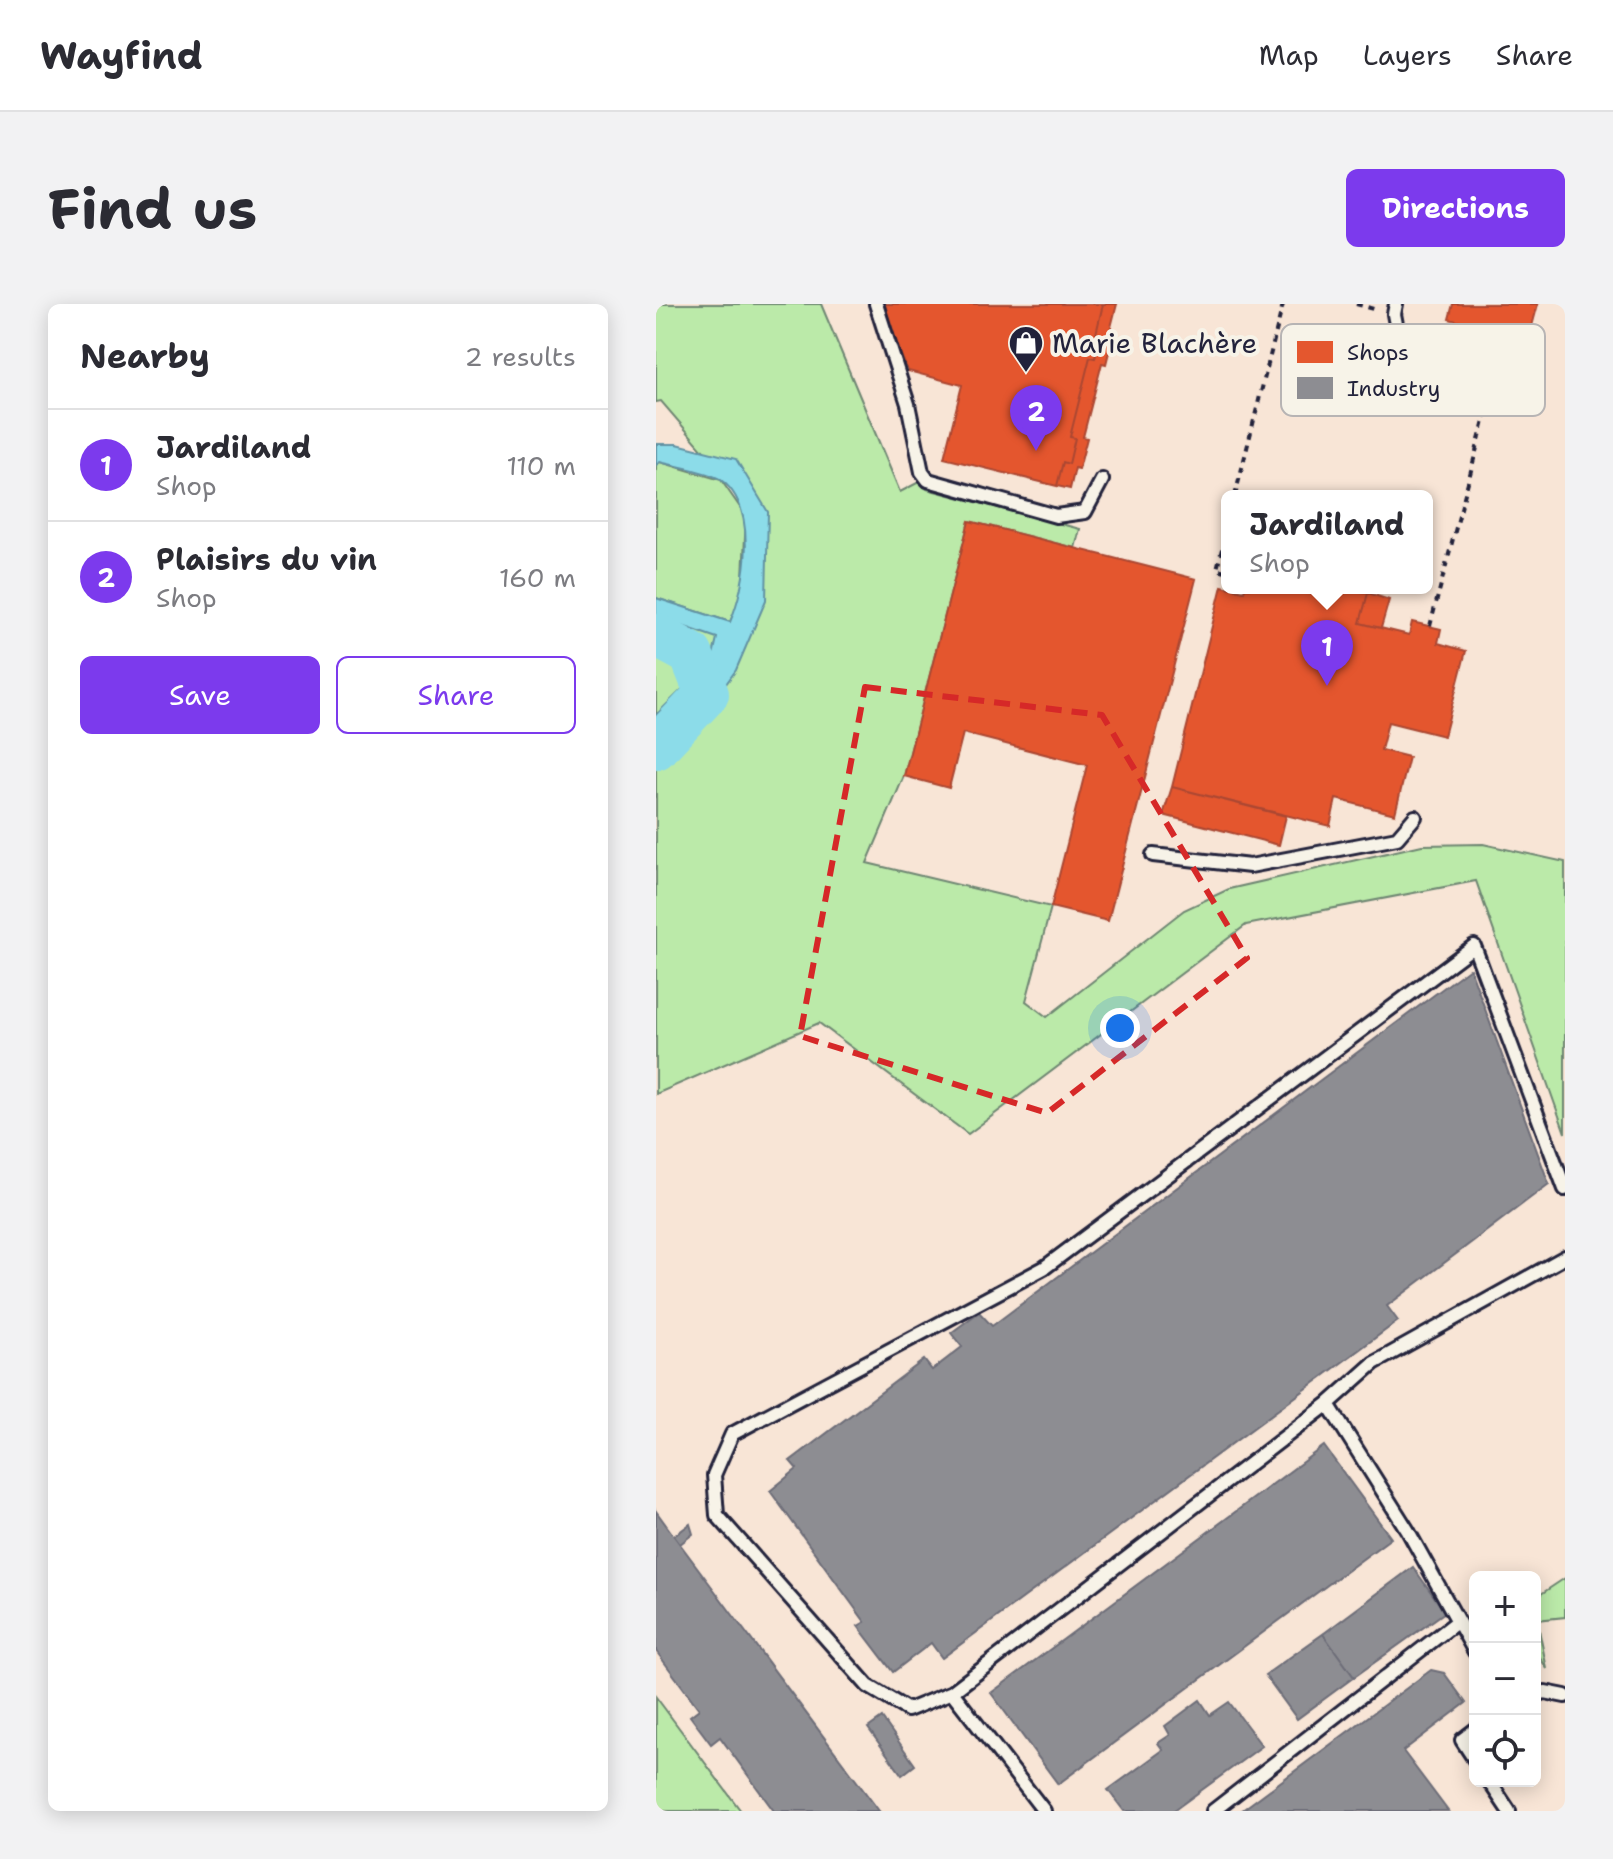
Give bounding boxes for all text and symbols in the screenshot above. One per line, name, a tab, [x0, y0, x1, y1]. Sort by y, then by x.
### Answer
text: Wayfind	[40, 30, 203, 81]
text: Map	[1259, 36, 1319, 74]
text: Layers	[1363, 36, 1452, 74]
text: Share	[1496, 36, 1573, 74]
button: Directions	[1346, 169, 1565, 247]
text: Find us	[48, 171, 257, 246]
shop icon: Marie Blachère	[1007, 324, 1045, 374]
place label: Marie Blachère	[1052, 324, 1257, 362]
legend	[1281, 324, 1545, 416]
text: Nearby	[80, 333, 210, 379]
text: Shops	[1347, 338, 1409, 367]
text: 2 results	[464, 339, 576, 374]
text: Industry	[1347, 374, 1440, 403]
pin: 2	[1010, 385, 1062, 451]
text: Jardiland	[156, 427, 311, 468]
text: 1	[100, 448, 112, 483]
text: 110 m	[506, 448, 576, 483]
text: Shop	[156, 468, 217, 503]
popup	[1221, 490, 1433, 594]
text: Jardiland	[1249, 504, 1405, 545]
text: Plaisirs du vin	[156, 539, 377, 580]
text: Shop	[1249, 545, 1310, 580]
text: 2	[97, 560, 115, 595]
text: 160 m	[499, 560, 576, 595]
text: Shop	[156, 580, 217, 615]
pin: 1	[1301, 620, 1353, 686]
button: Save	[80, 656, 320, 734]
button: Share	[336, 656, 576, 734]
your location	[1100, 1008, 1140, 1048]
map controls	[1469, 1571, 1541, 1787]
button: +	[1469, 1571, 1541, 1643]
button: −	[1469, 1643, 1541, 1715]
button: locate	[1469, 1715, 1541, 1787]

